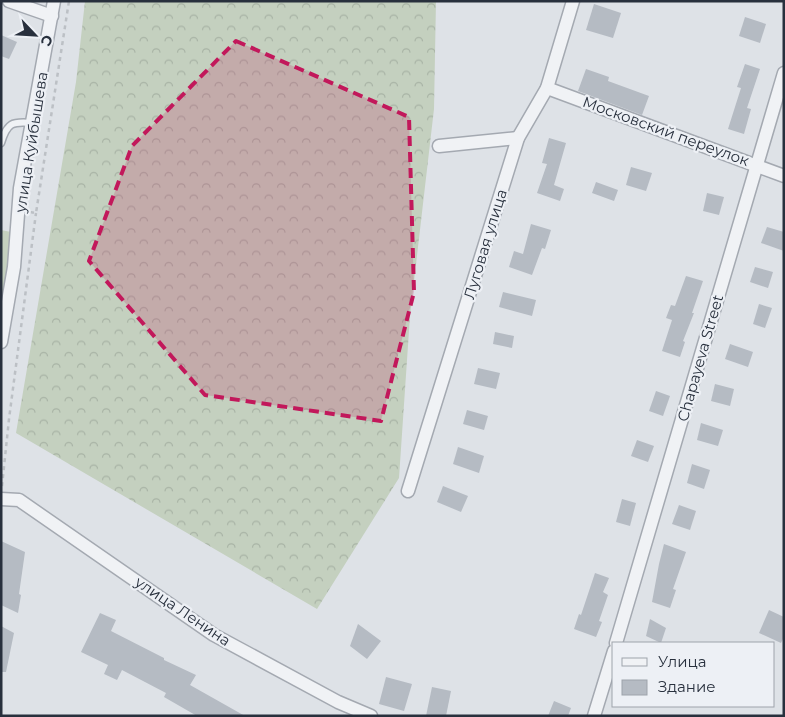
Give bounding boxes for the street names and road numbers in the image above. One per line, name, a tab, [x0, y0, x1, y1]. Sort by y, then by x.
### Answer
street label: улица Куйбышева	[10, 70, 52, 215]
street label: Московский переулок	[580, 92, 752, 170]
street label: Луговая улица	[459, 187, 511, 301]
street label: Chapayeva Street	[673, 292, 727, 424]
street label: улица Ленина	[131, 571, 234, 650]

